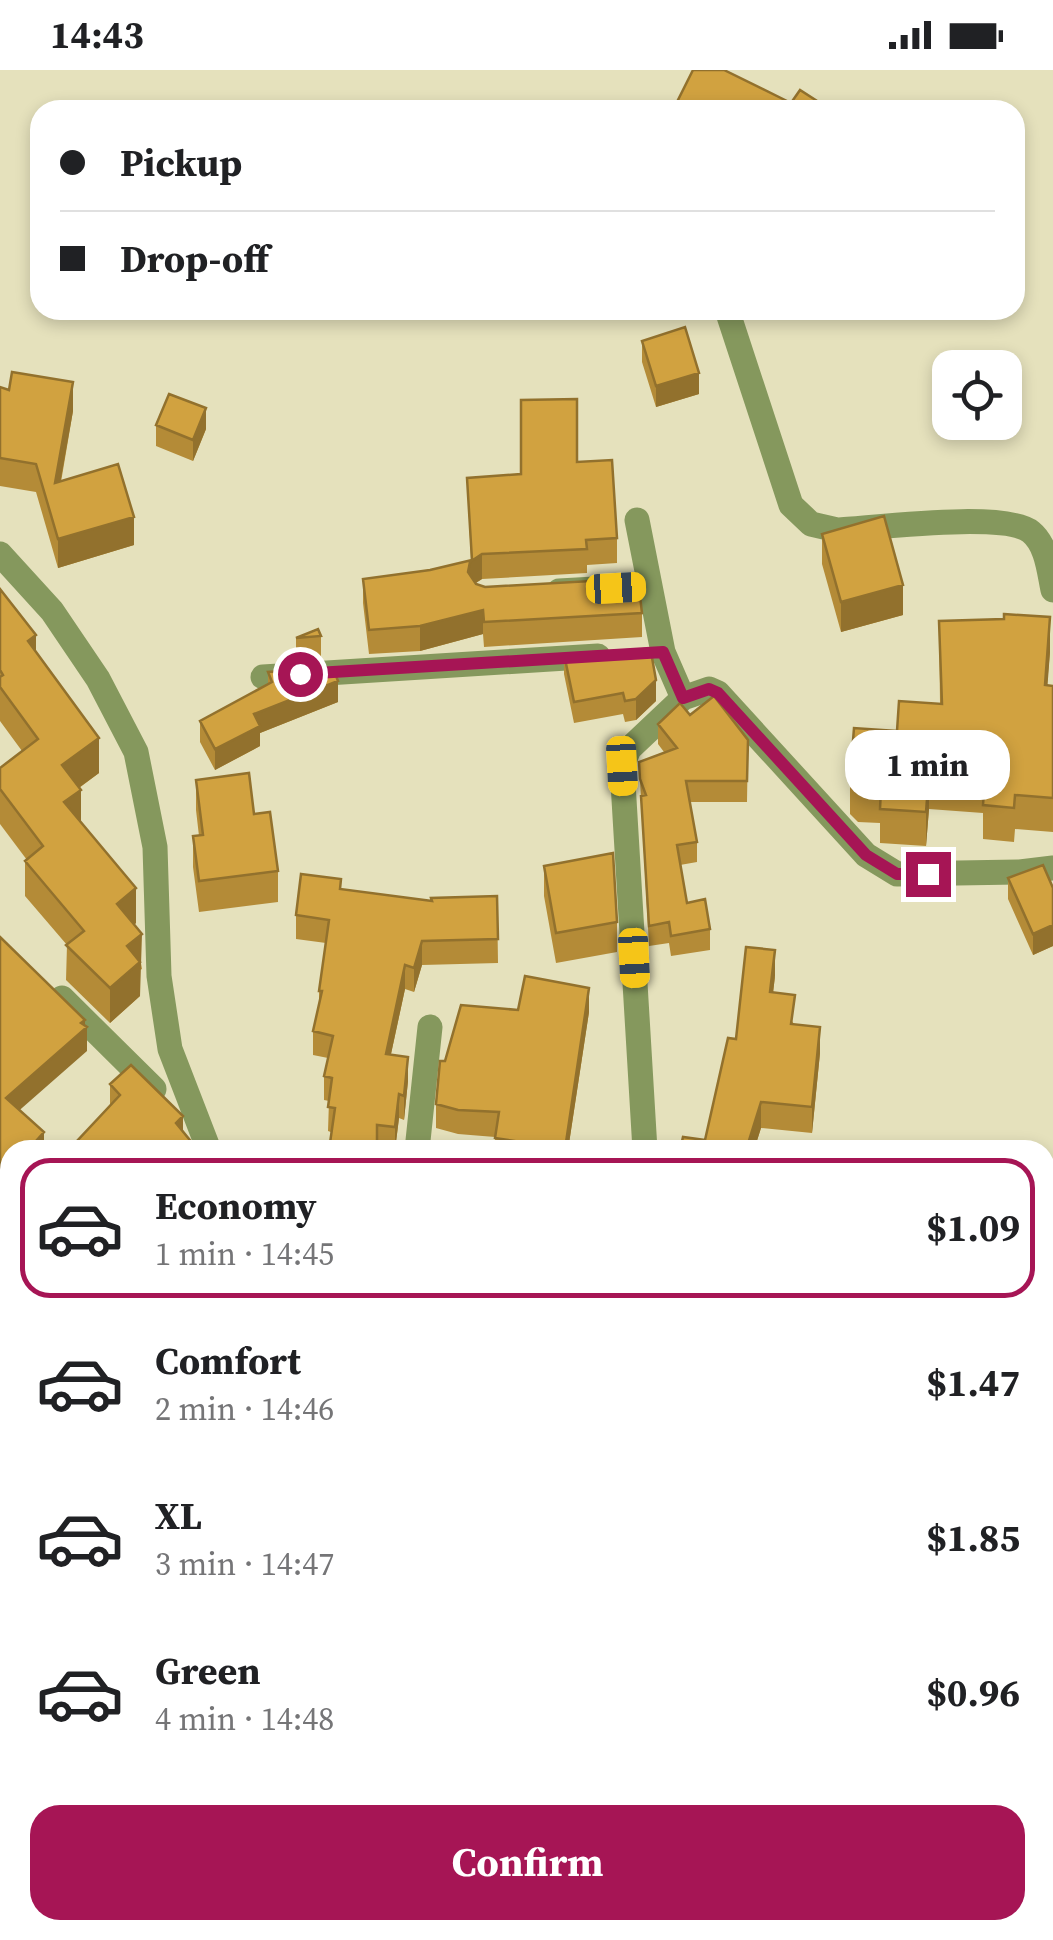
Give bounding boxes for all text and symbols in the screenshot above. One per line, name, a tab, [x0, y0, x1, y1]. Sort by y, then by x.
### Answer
text: 14:43	[50, 9, 144, 61]
text: Pickup	[120, 137, 242, 189]
text: Drop-off	[120, 233, 269, 285]
map controls	[932, 350, 1022, 440]
button: locate	[932, 350, 1022, 440]
car	[585, 571, 647, 605]
route start	[278, 652, 323, 697]
callout: 1 min	[846, 729, 1010, 799]
car	[605, 735, 639, 797]
text: 1 min	[886, 743, 969, 787]
route end	[906, 852, 951, 897]
car	[617, 927, 651, 989]
text: Economy	[155, 1180, 317, 1232]
icon: car	[35, 1183, 125, 1273]
text: $1.09	[926, 1202, 1020, 1254]
text: 1 min · 14:45	[155, 1232, 334, 1276]
text: Comfort	[155, 1335, 301, 1387]
icon: car	[35, 1338, 125, 1428]
text: $1.47	[926, 1357, 1020, 1409]
text: 2 min · 14:46	[155, 1387, 334, 1431]
text: XL	[155, 1490, 202, 1542]
icon: car	[35, 1493, 125, 1583]
text: $1.85	[926, 1512, 1020, 1564]
text: 3 min · 14:47	[155, 1542, 334, 1586]
text: Green	[155, 1645, 261, 1697]
icon: car	[35, 1648, 125, 1738]
text: $0.96	[926, 1667, 1020, 1719]
text: 4 min · 14:48	[155, 1697, 334, 1741]
button: Confirm	[30, 1805, 1025, 1920]

